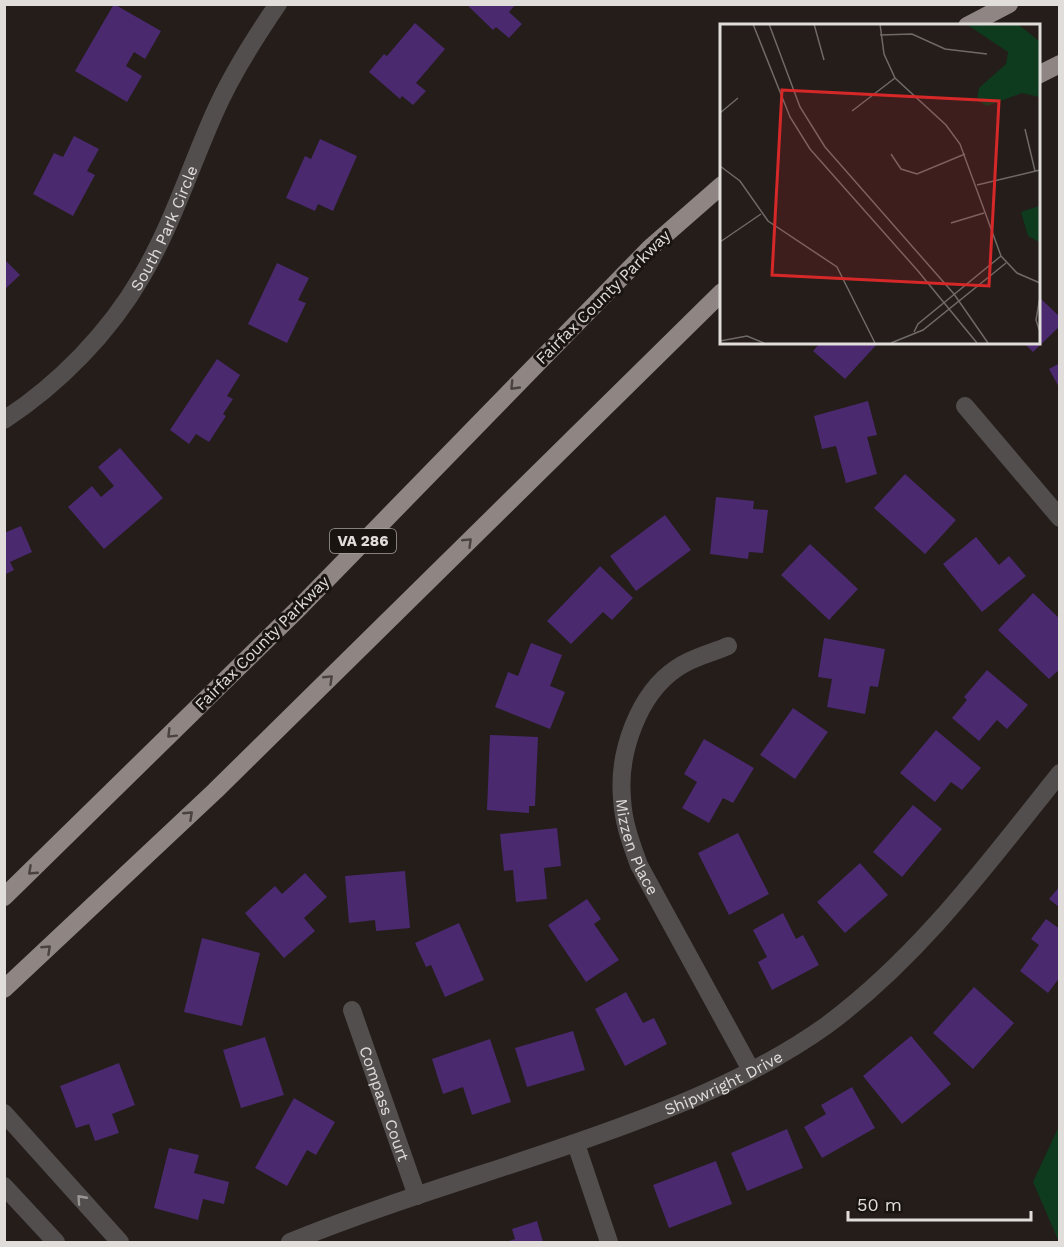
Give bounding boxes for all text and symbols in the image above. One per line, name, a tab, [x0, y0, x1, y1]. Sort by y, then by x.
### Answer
inset map	[720, 24, 1040, 344]
street label: South Park Circle	[126, 163, 201, 294]
street label: Fairfax County Parkway	[532, 225, 675, 368]
one-way arrow	[510, 378, 521, 389]
road number: VA 286	[330, 529, 396, 553]
one-way arrow	[461, 538, 471, 549]
street label: Fairfax County Parkway	[191, 571, 334, 714]
one-way arrow	[321, 675, 332, 686]
one-way arrow	[167, 727, 178, 738]
street label: Mizzen Place	[612, 798, 663, 898]
one-way arrow	[182, 811, 193, 822]
one-way arrow	[28, 864, 38, 875]
one-way arrow	[40, 945, 51, 956]
street label: Compass Court	[356, 1043, 414, 1164]
street label: Shipwright Drive	[661, 1046, 786, 1119]
scale bar	[848, 1184, 1031, 1222]
text: 50 m	[857, 1194, 902, 1215]
one-way arrow	[77, 1195, 88, 1206]

